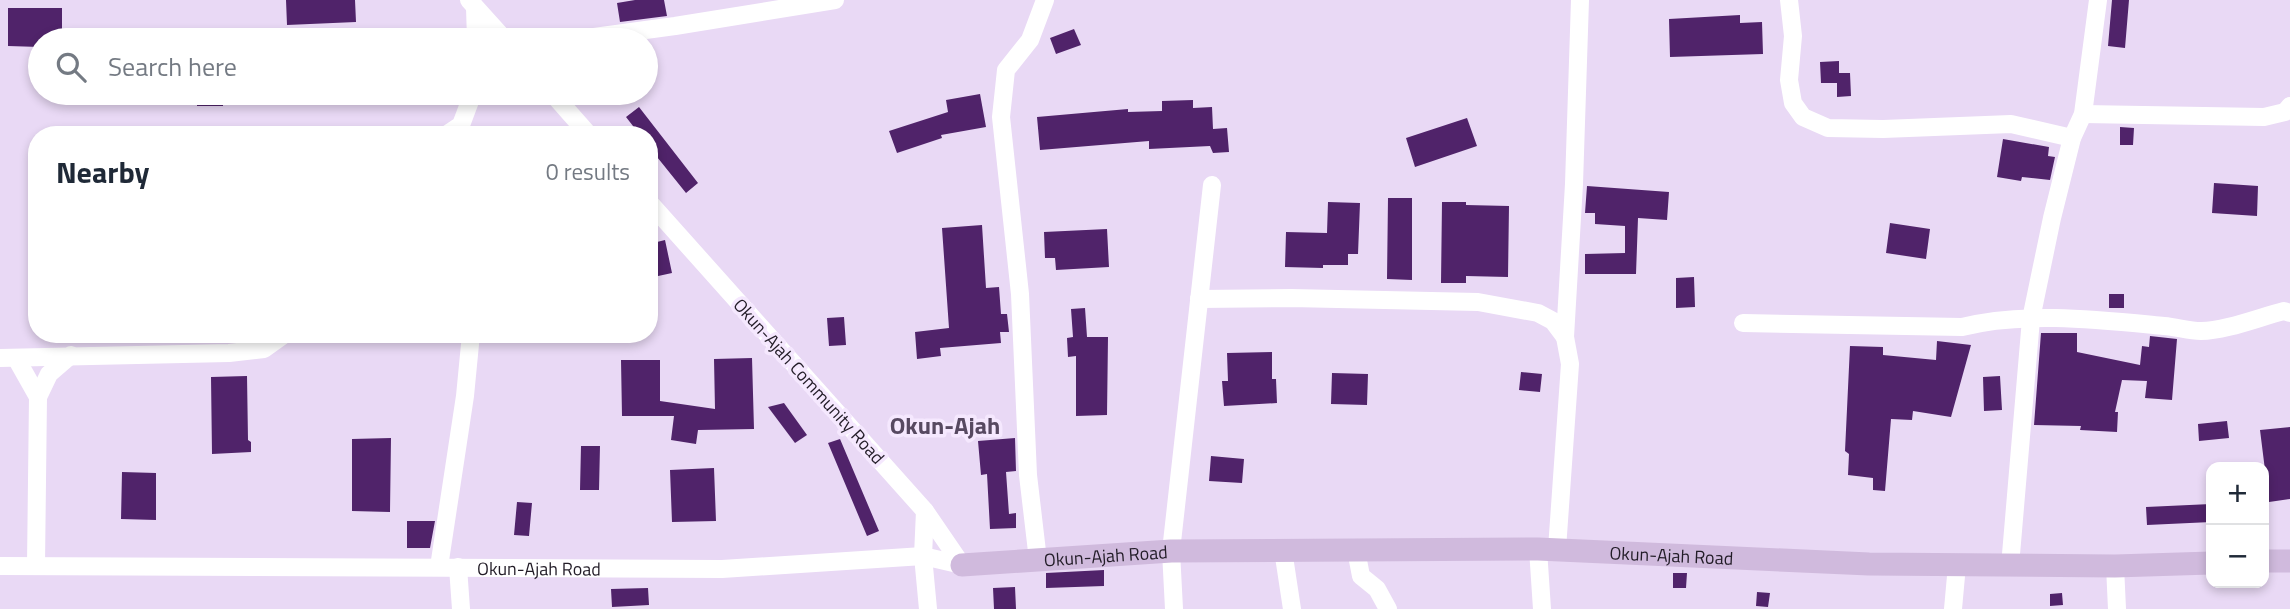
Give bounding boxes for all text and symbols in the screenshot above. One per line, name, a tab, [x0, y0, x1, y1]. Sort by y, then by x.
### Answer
search box	[28, 28, 658, 105]
text: Search here	[108, 47, 237, 86]
icon: search	[52, 48, 90, 86]
text: Nearby	[56, 149, 149, 195]
text: 0 results	[546, 154, 630, 189]
street label: Okun-Ajah Community Road	[727, 292, 891, 470]
district label: Okun-Ajah	[890, 407, 1000, 443]
map controls	[2206, 462, 2269, 588]
button: +	[2206, 462, 2269, 525]
button: −	[2206, 525, 2269, 588]
street label: Okun-Ajah Road	[1043, 538, 1168, 573]
street label: Okun-Ajah Road	[1609, 539, 1734, 571]
street label: Okun-Ajah Road	[477, 554, 601, 582]

